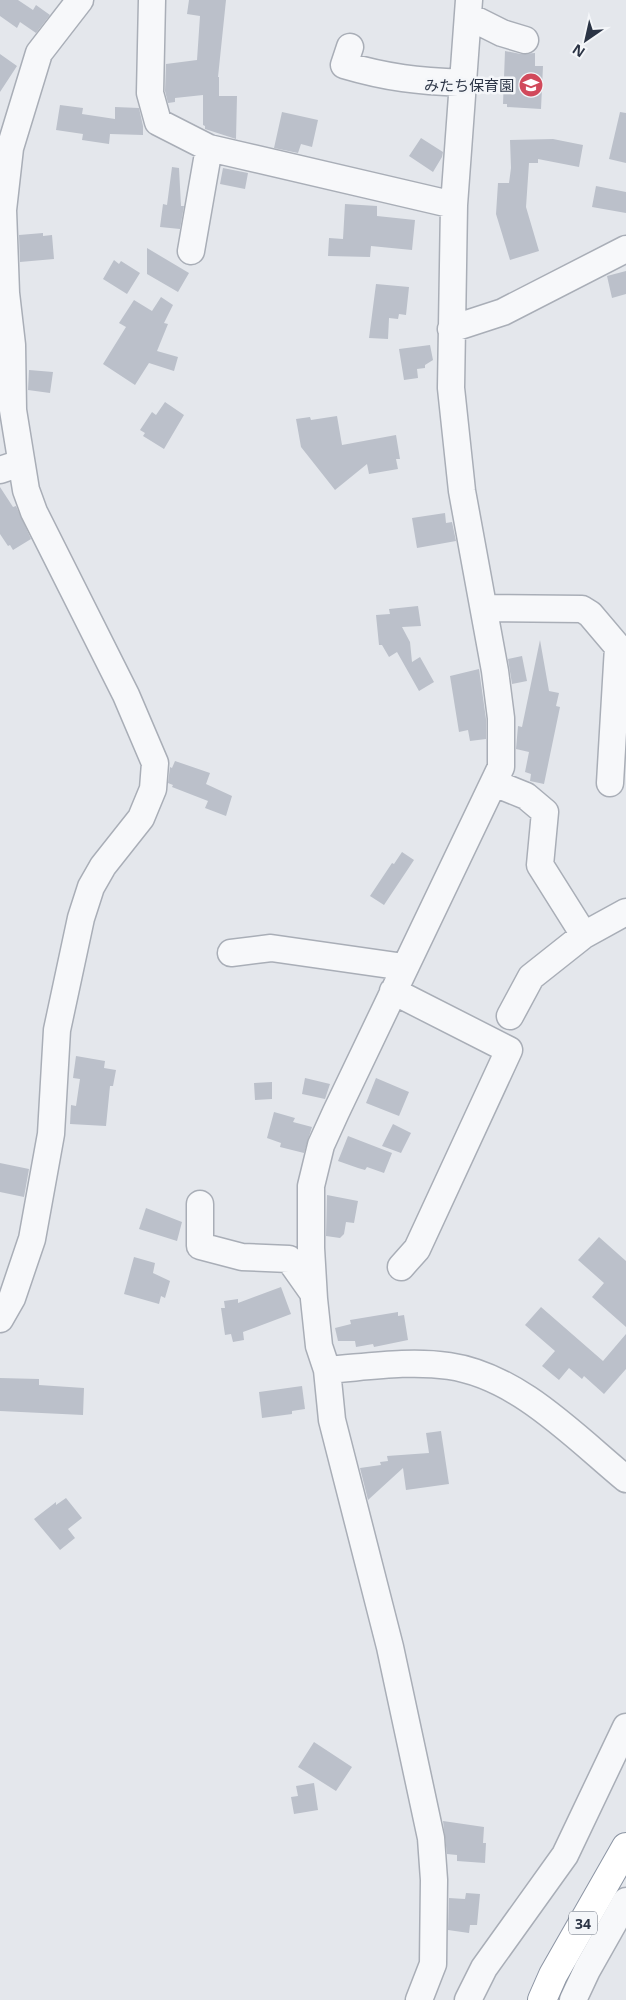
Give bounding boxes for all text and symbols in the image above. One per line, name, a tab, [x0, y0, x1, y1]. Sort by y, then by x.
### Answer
north arrow	[561, 15, 611, 65]
text: N	[568, 40, 588, 62]
school or university icon: みたち保育園	[518, 72, 544, 98]
place label: みたち保育園	[424, 75, 514, 95]
road number: 34	[569, 1912, 597, 1935]

